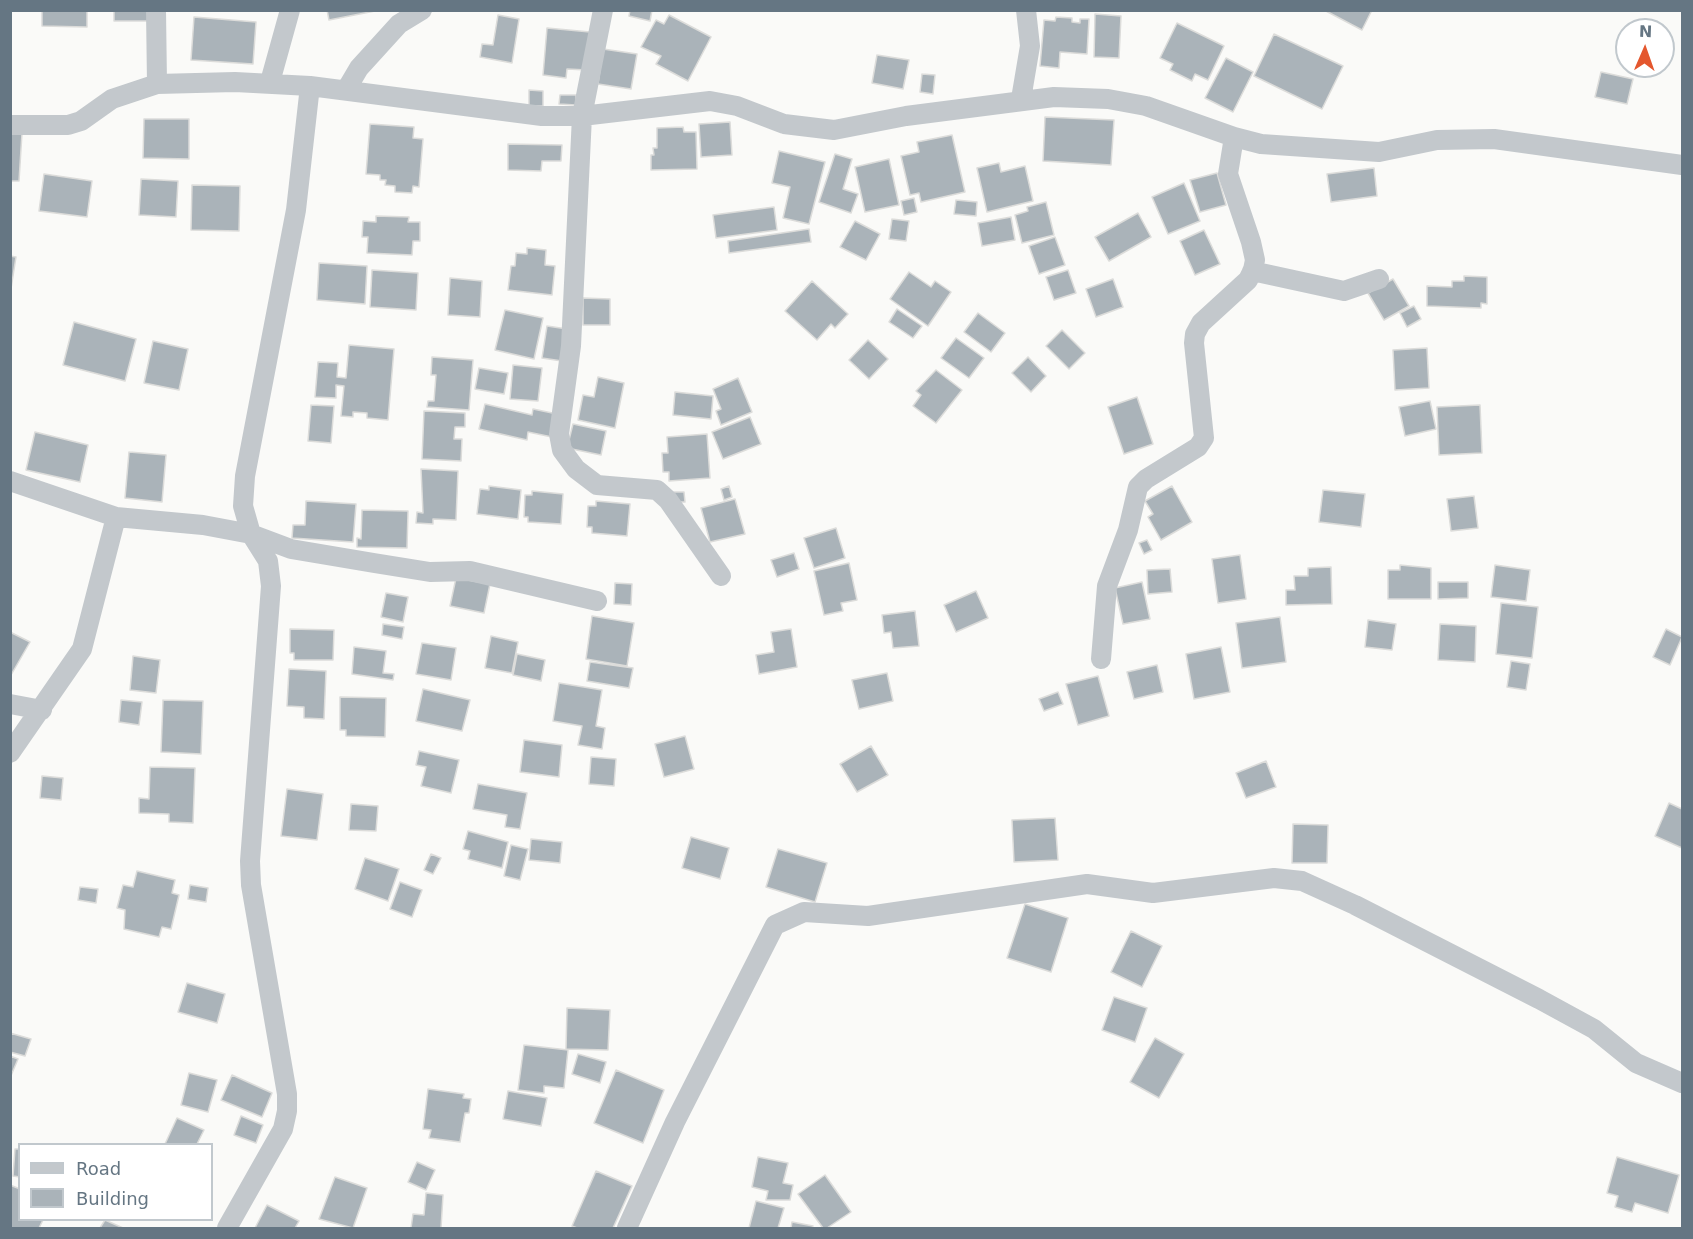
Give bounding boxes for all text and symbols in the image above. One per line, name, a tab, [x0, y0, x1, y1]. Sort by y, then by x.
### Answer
north arrow	[1615, 18, 1675, 78]
text: N	[1639, 22, 1653, 41]
legend	[18, 1143, 213, 1221]
text: Road	[76, 1158, 121, 1179]
text: Building	[76, 1188, 149, 1209]

